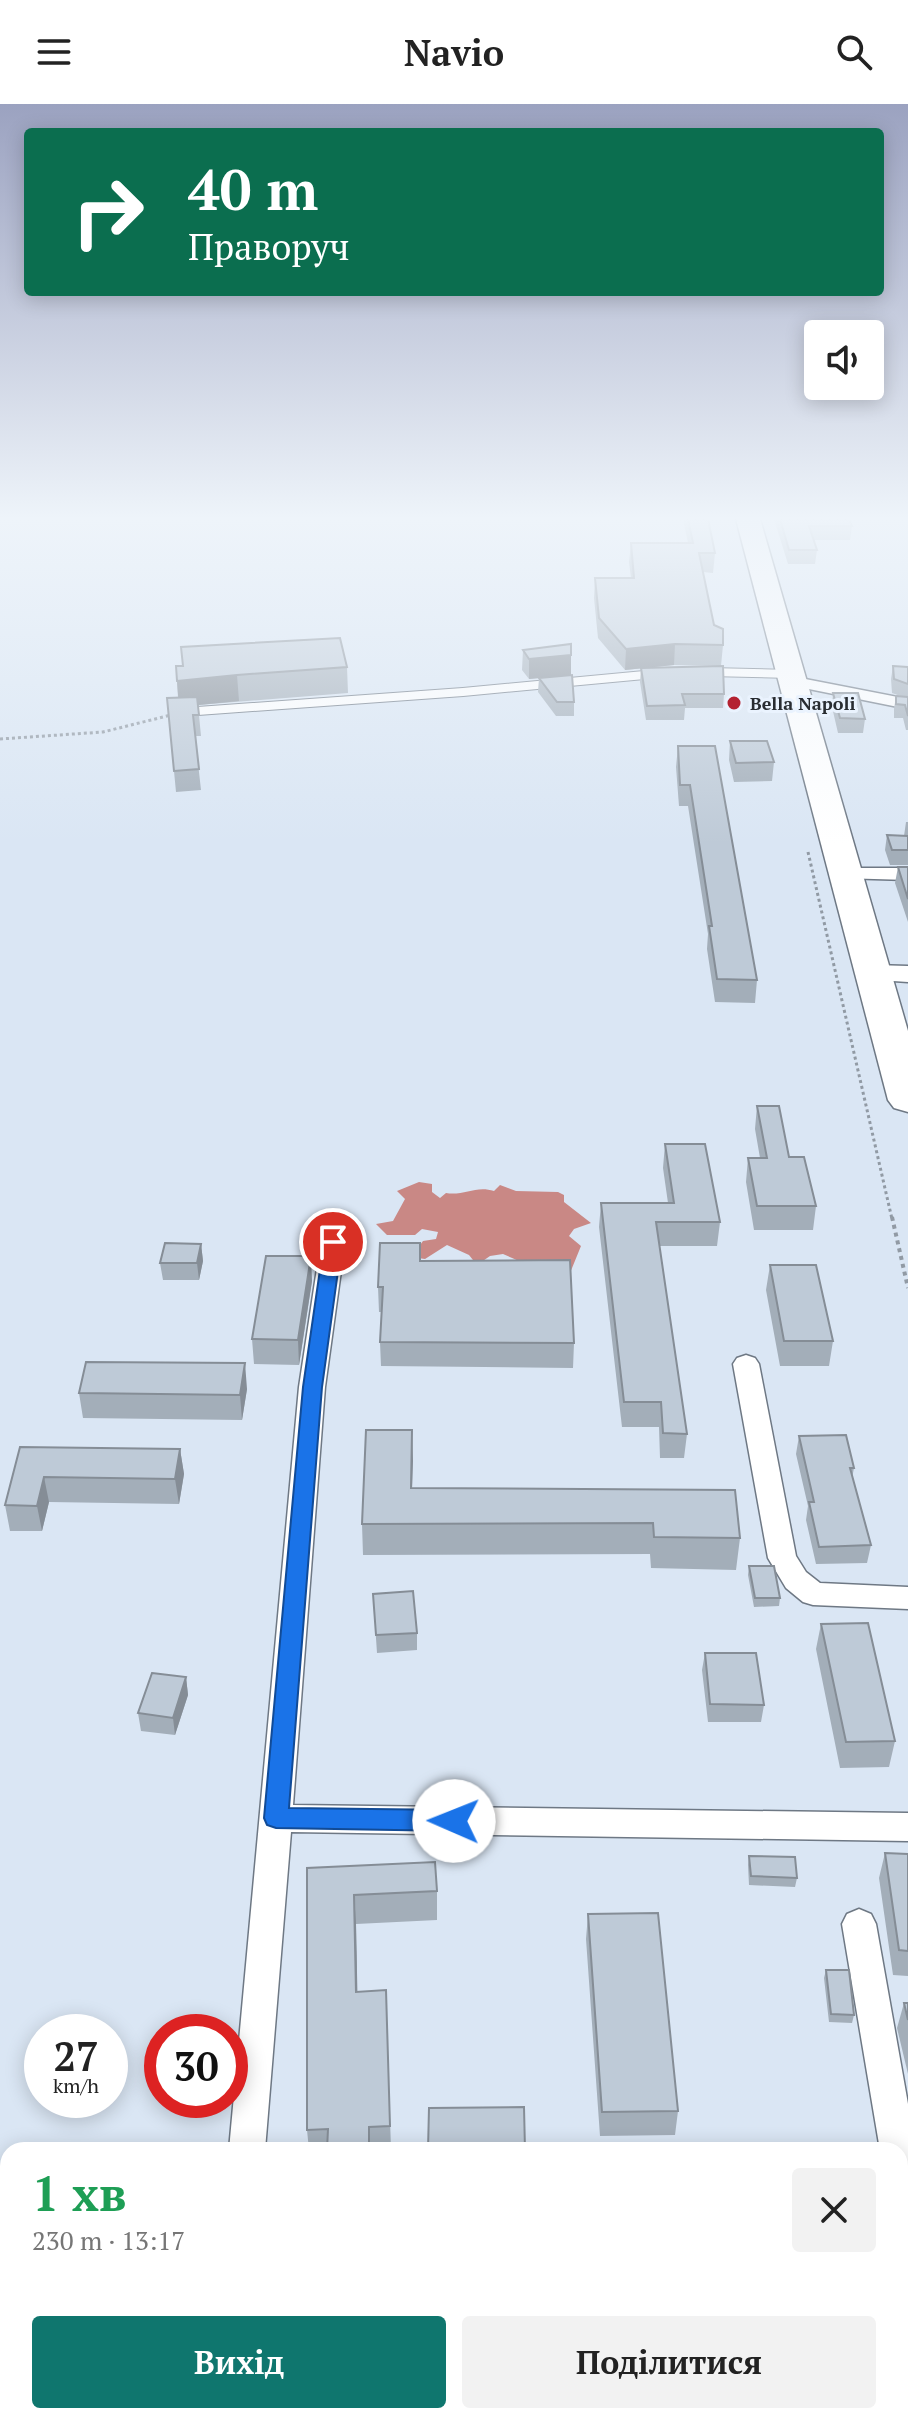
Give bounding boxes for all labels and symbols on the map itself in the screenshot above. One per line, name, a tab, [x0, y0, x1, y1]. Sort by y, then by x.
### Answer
place label: Bella Napoli	[750, 691, 855, 715]
marker: Bella Napoli	[725, 694, 743, 712]
pin	[299, 1208, 367, 1276]
position arrow	[412, 1779, 496, 1863]
speed limit sign: 30	[144, 2014, 248, 2118]

